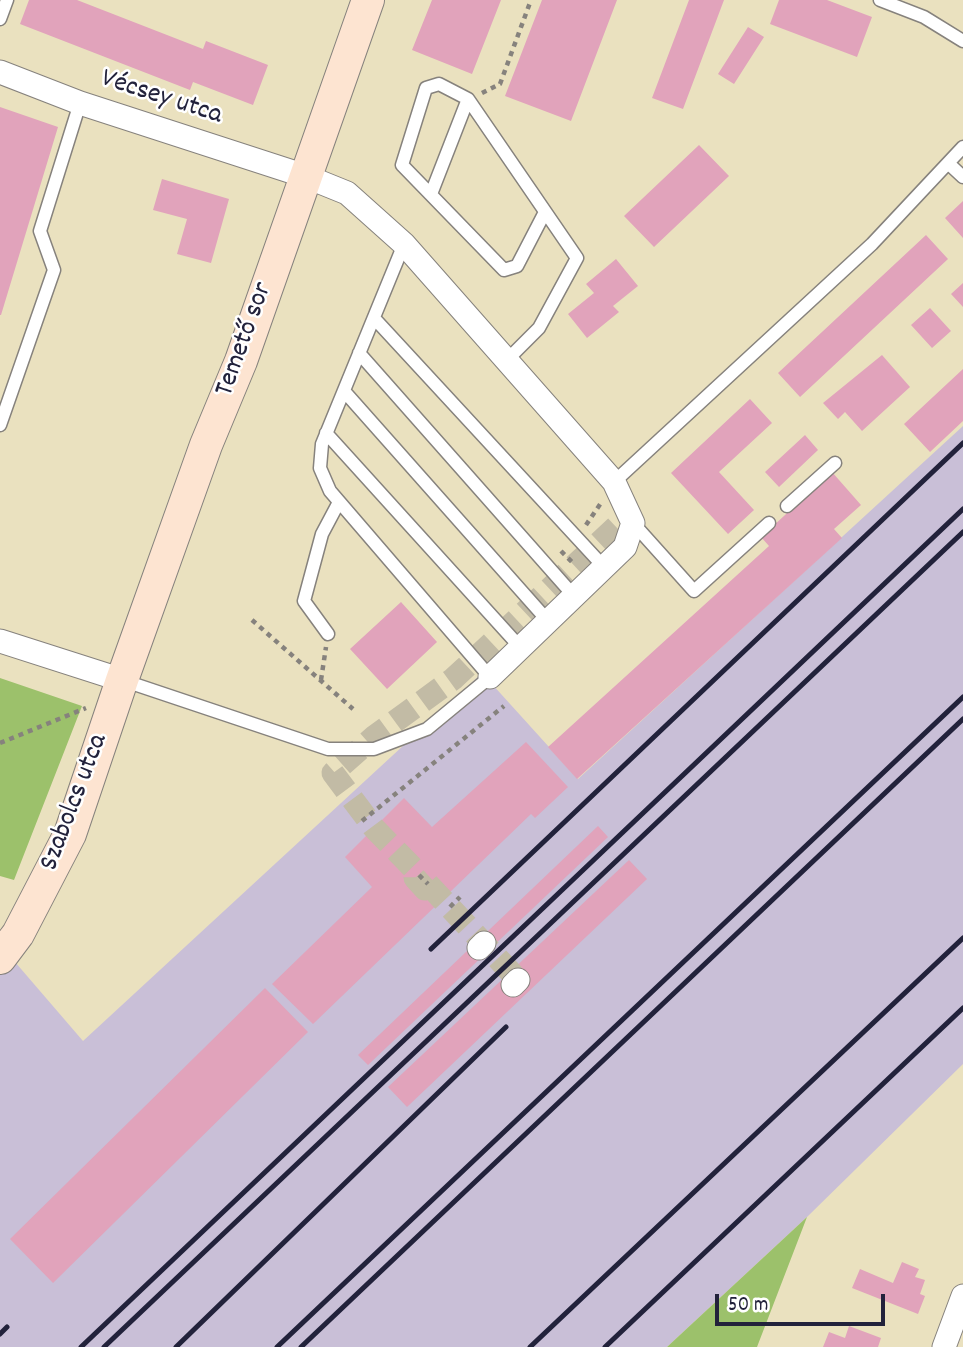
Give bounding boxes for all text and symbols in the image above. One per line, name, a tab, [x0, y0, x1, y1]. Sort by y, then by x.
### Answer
street label: Vécsey utca	[96, 64, 226, 134]
street label: Temető sor	[210, 278, 282, 402]
street label: Szabolcs utca	[35, 730, 117, 876]
scale bar	[718, 1280, 888, 1324]
text: 50 m	[728, 1291, 768, 1321]

